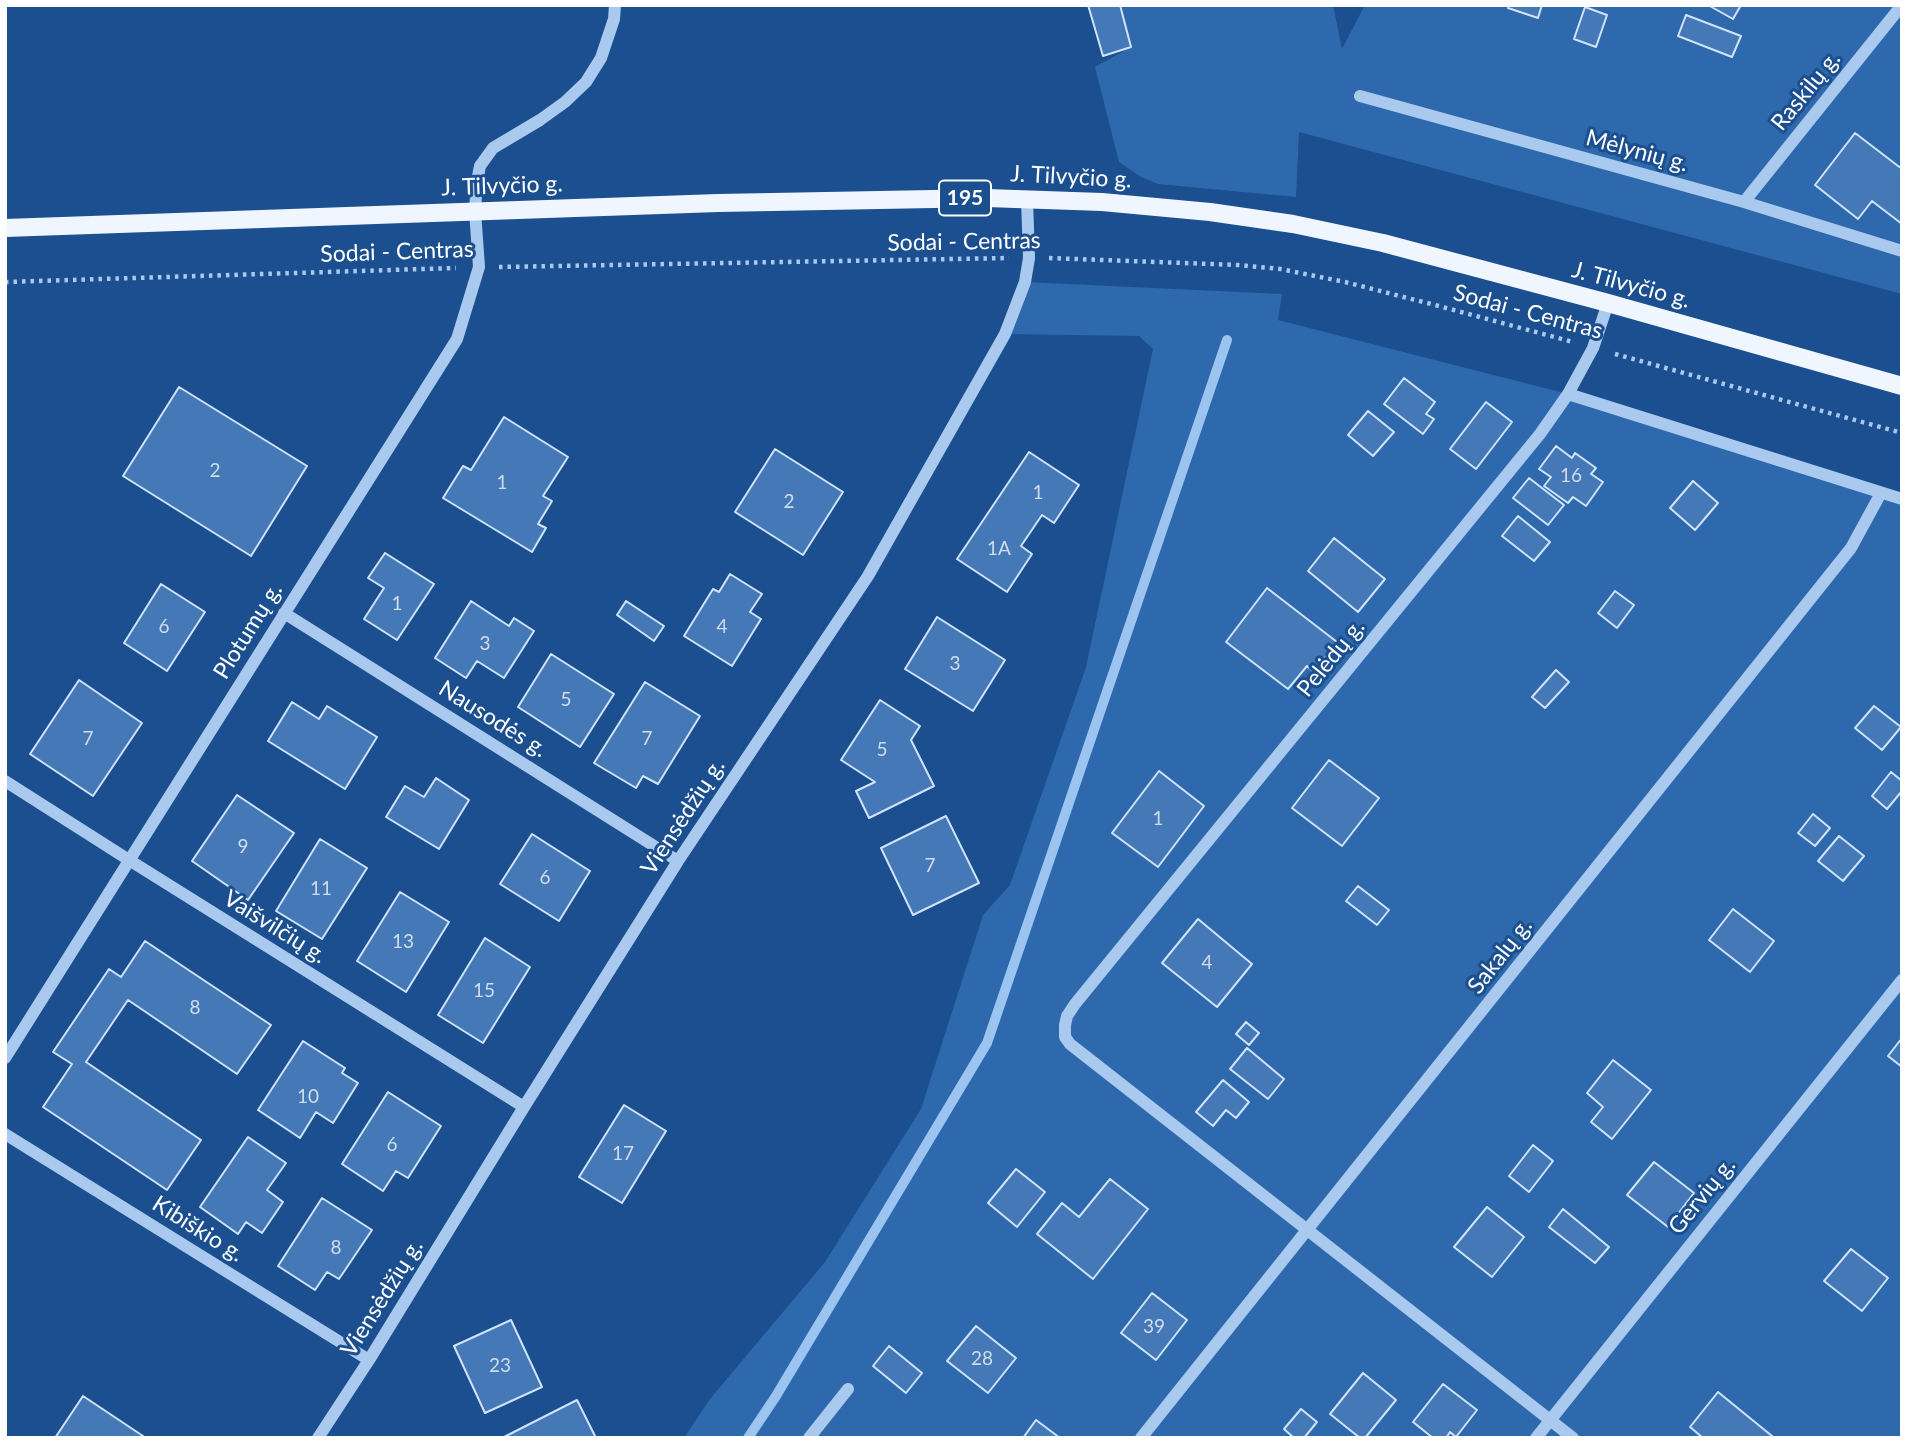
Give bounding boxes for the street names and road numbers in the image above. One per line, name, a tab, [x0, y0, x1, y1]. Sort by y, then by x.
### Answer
street label: Raskilų g.	[1766, 46, 1846, 136]
street label: Mėlynių g.	[1583, 124, 1691, 178]
street label: J. Tilvyčio g.	[1010, 160, 1132, 194]
street label: J. Tilvyčio g.	[441, 170, 563, 202]
road number: 195	[939, 180, 991, 216]
street label: Sodai - Centras	[887, 227, 1041, 257]
street label: Sodai - Centras	[320, 236, 474, 268]
street label: J. Tilvyčio g.	[1569, 256, 1693, 314]
street label: Sodai - Centras	[1450, 279, 1606, 345]
street label: Plotumų g.	[208, 578, 288, 684]
street label: Pelėdų g.	[1291, 614, 1371, 702]
street label: Nausodės g.	[434, 675, 552, 763]
street label: Viensėdžių g.	[635, 754, 731, 880]
street label: Vaišvilčių g.	[218, 885, 332, 969]
street label: Sakalų g.	[1462, 913, 1538, 999]
street label: Gervių g.	[1663, 1152, 1741, 1240]
street label: Kibiškio g.	[147, 1190, 249, 1268]
street label: Viensėdžių g.	[335, 1234, 429, 1362]

